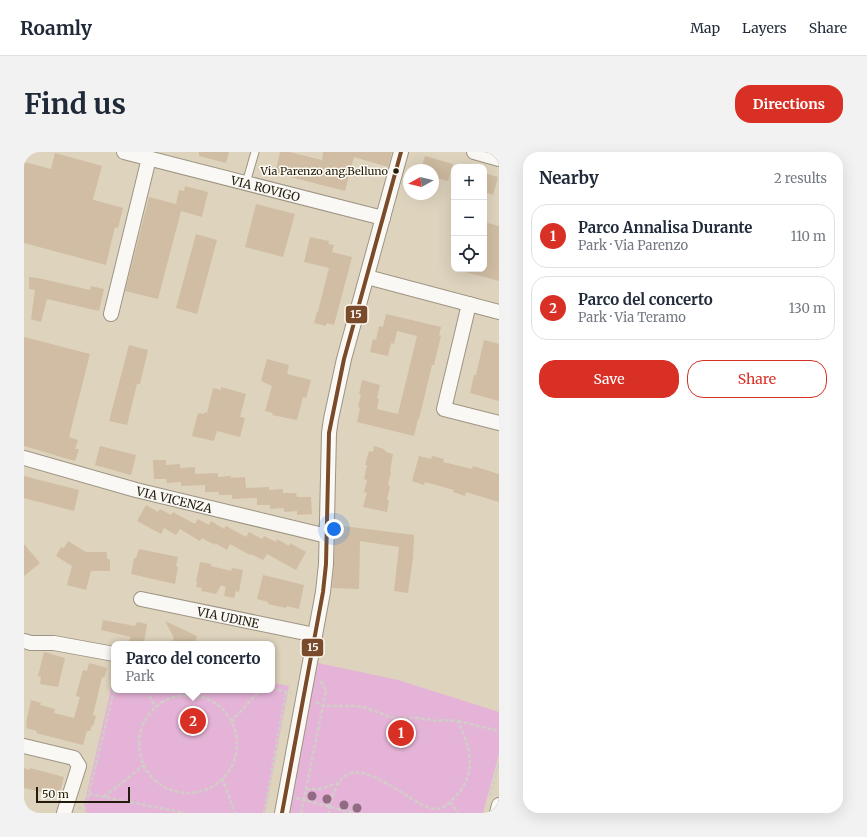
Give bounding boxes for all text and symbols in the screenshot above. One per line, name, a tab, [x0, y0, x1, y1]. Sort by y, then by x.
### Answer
text: Roamly	[20, 16, 92, 40]
text: Map	[690, 19, 720, 37]
text: Layers	[742, 19, 787, 37]
text: Share	[809, 19, 847, 37]
button: Directions	[735, 85, 843, 123]
text: Find us	[24, 86, 126, 122]
place label: Via Parenzo ang.Belluno	[260, 164, 389, 178]
north arrow	[403, 164, 439, 200]
map controls	[451, 164, 487, 272]
button: +	[451, 164, 487, 200]
marker: Via Parenzo ang.Belluno	[391, 166, 401, 176]
text: Nearby	[539, 167, 599, 189]
text: 2 results	[774, 170, 827, 187]
street label: VIA ROVIGO	[228, 172, 302, 204]
button: −	[451, 200, 487, 236]
text: Parco Annalisa Durante	[578, 218, 752, 237]
text: 1	[550, 228, 556, 245]
text: 110 m	[791, 228, 826, 245]
button: locate	[451, 236, 487, 272]
text: Park · Via Parenzo	[578, 237, 688, 254]
text: Parco del concerto	[578, 290, 713, 309]
text: 2	[549, 300, 557, 317]
text: 130 m	[789, 300, 826, 317]
line badge: 15	[345, 305, 368, 324]
text: 15	[350, 307, 362, 321]
text: Park · Via Teramo	[578, 309, 686, 326]
button: Save	[539, 360, 679, 398]
button: Share	[687, 360, 827, 398]
street label: VIA VICENZA	[134, 483, 214, 516]
your location	[324, 519, 344, 539]
street label: VIA UDINE	[195, 603, 261, 631]
line badge: 15	[301, 638, 324, 657]
text: 15	[307, 640, 319, 654]
popup	[111, 641, 275, 693]
text: Parco del concerto	[126, 649, 260, 668]
text: Park	[126, 668, 155, 685]
pin: 2	[180, 706, 206, 736]
pin: 1	[388, 718, 414, 748]
scale bar	[36, 785, 130, 804]
text: 50 m	[42, 787, 69, 801]

